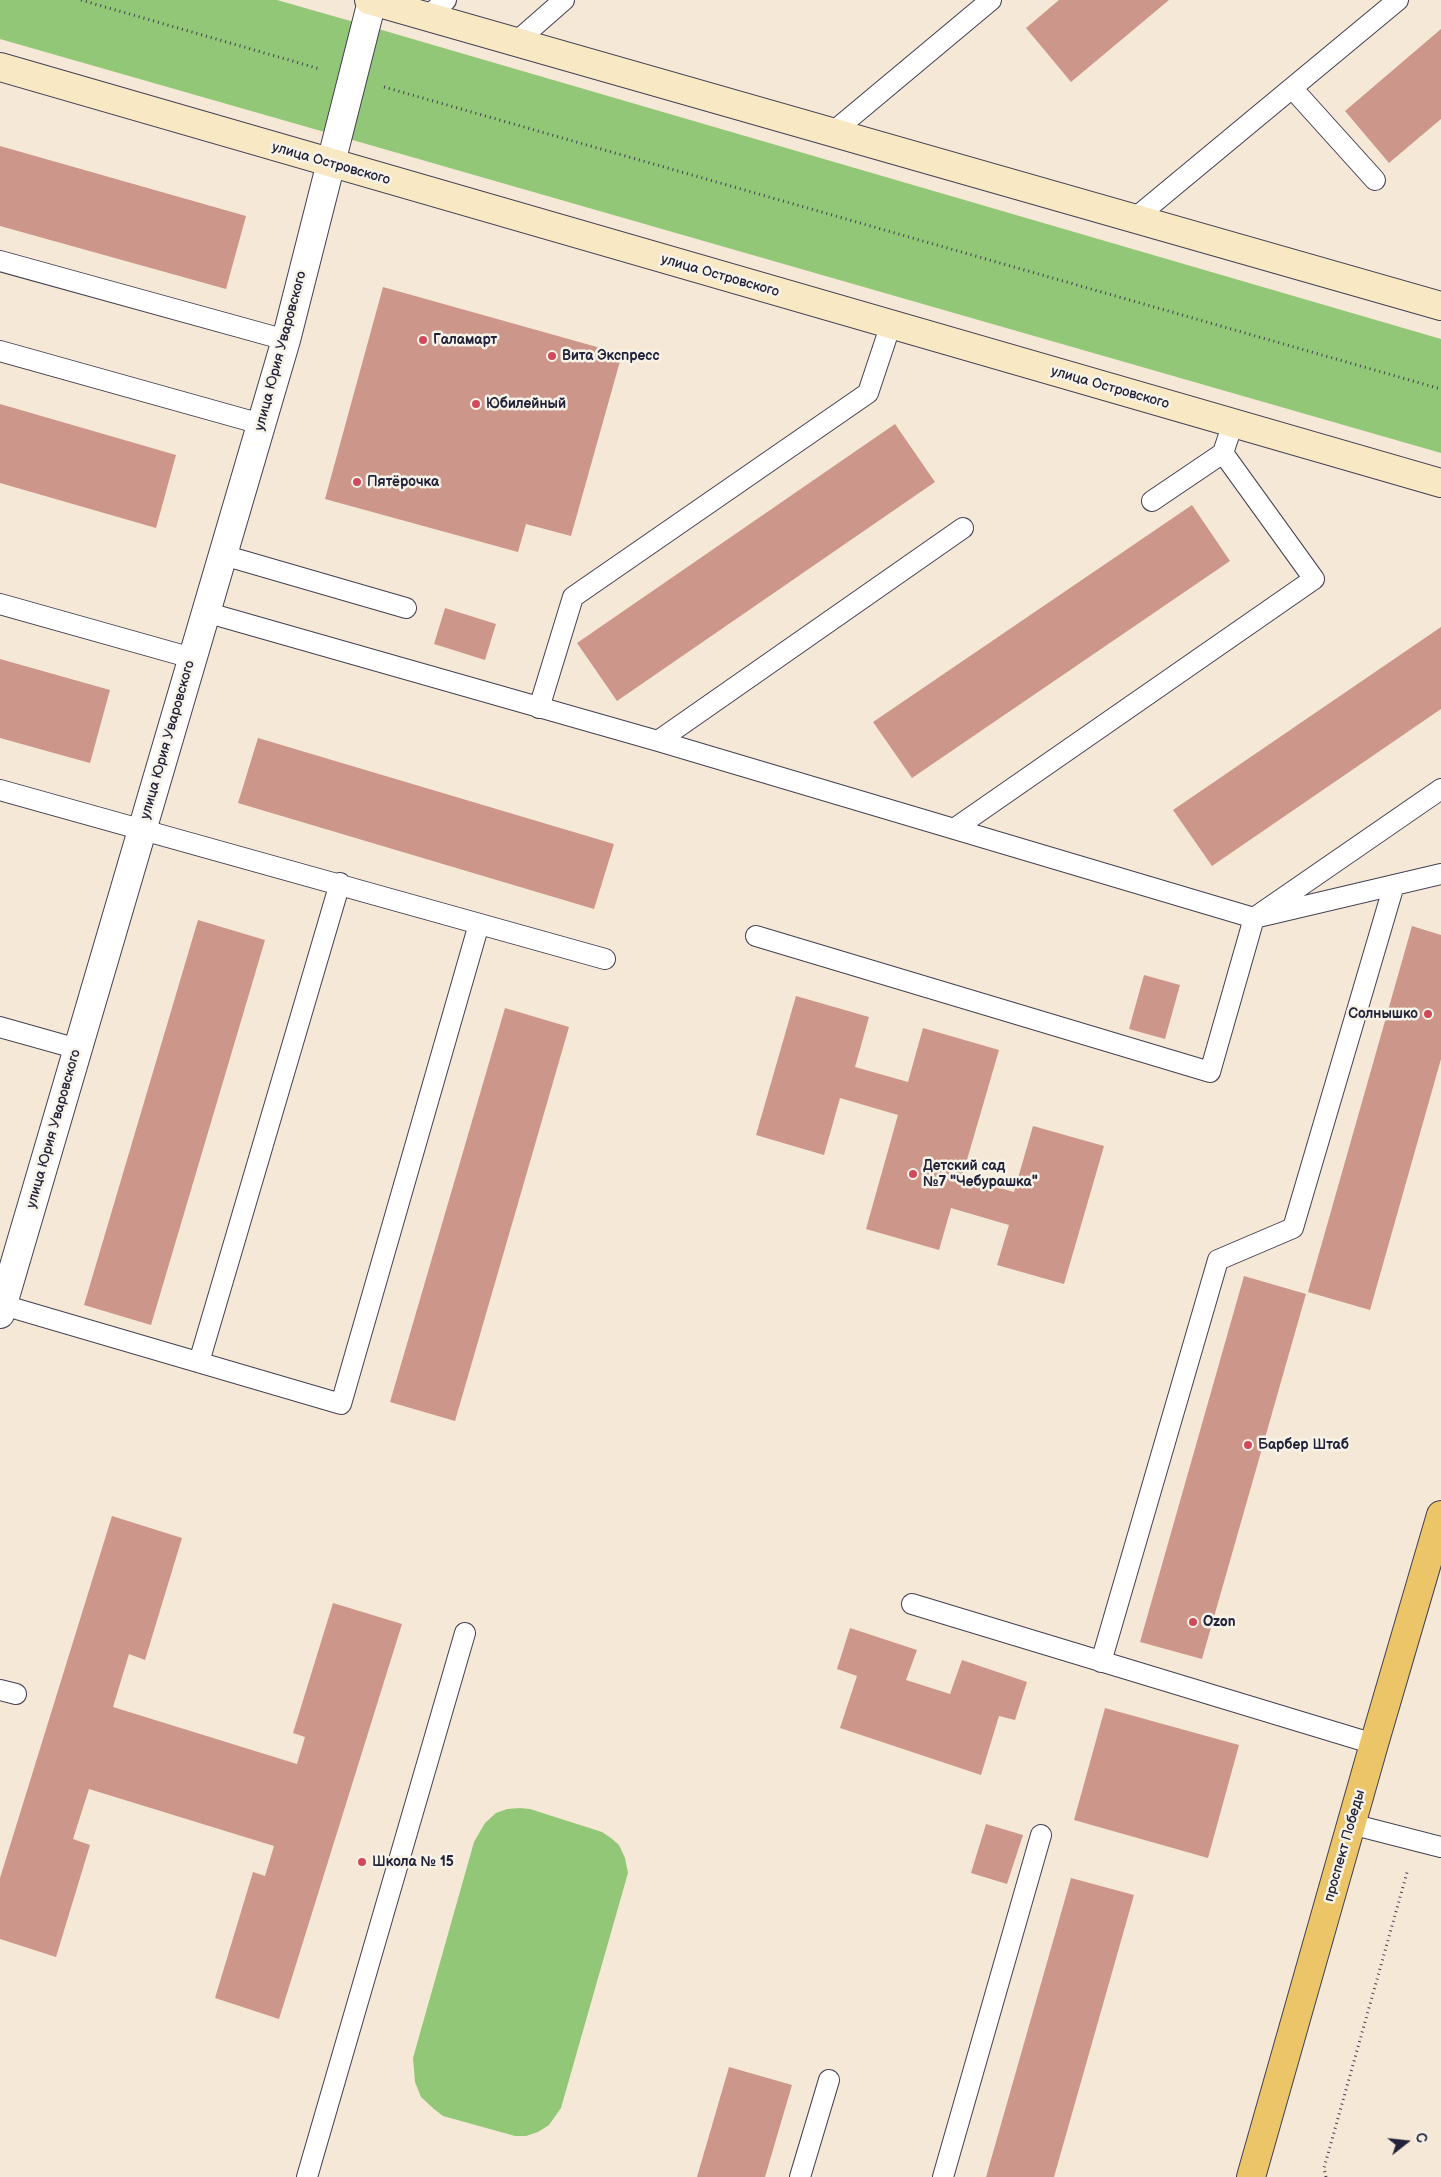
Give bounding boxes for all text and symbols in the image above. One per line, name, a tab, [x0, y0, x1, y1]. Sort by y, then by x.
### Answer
street label: улица Островского	[270, 139, 392, 189]
street label: улица Островского	[659, 251, 781, 301]
street label: улица Юрия Уваровского	[252, 269, 310, 433]
place label: Галамарт	[433, 332, 497, 348]
marker: Галамарт	[417, 334, 429, 346]
place label: Вита Экспресс	[562, 348, 659, 364]
marker: Вита Экспресс	[546, 350, 558, 362]
street label: улица Островского	[1049, 363, 1171, 413]
place label: Юбилейный	[486, 396, 566, 412]
marker: Юбилейный	[470, 398, 482, 410]
place label: Пятёрочка	[367, 474, 439, 490]
marker: Пятёрочка	[351, 476, 363, 488]
street label: улица Юрия Уваровского	[137, 659, 199, 821]
place label: Солнышко	[1348, 1006, 1418, 1022]
marker: Солнышко	[1422, 1008, 1434, 1020]
street label: улица Юрия Уваровского	[23, 1048, 85, 1210]
place label: Детский сад №7 "Чебурашка"	[923, 1158, 1038, 1190]
marker: Детский сад №7 "Чебурашка"	[907, 1168, 919, 1180]
place label: Барбер Штаб	[1258, 1437, 1349, 1453]
marker: Барбер Штаб	[1242, 1439, 1254, 1451]
place label: Ozon	[1203, 1614, 1236, 1630]
marker: Ozon	[1187, 1616, 1199, 1628]
street label: проспект Победы	[1321, 1788, 1369, 1904]
place label: Школа № 15	[372, 1854, 454, 1870]
marker: Школа № 15	[356, 1856, 368, 1868]
north arrow	[1381, 2117, 1431, 2167]
text: С	[1411, 2131, 1430, 2145]

